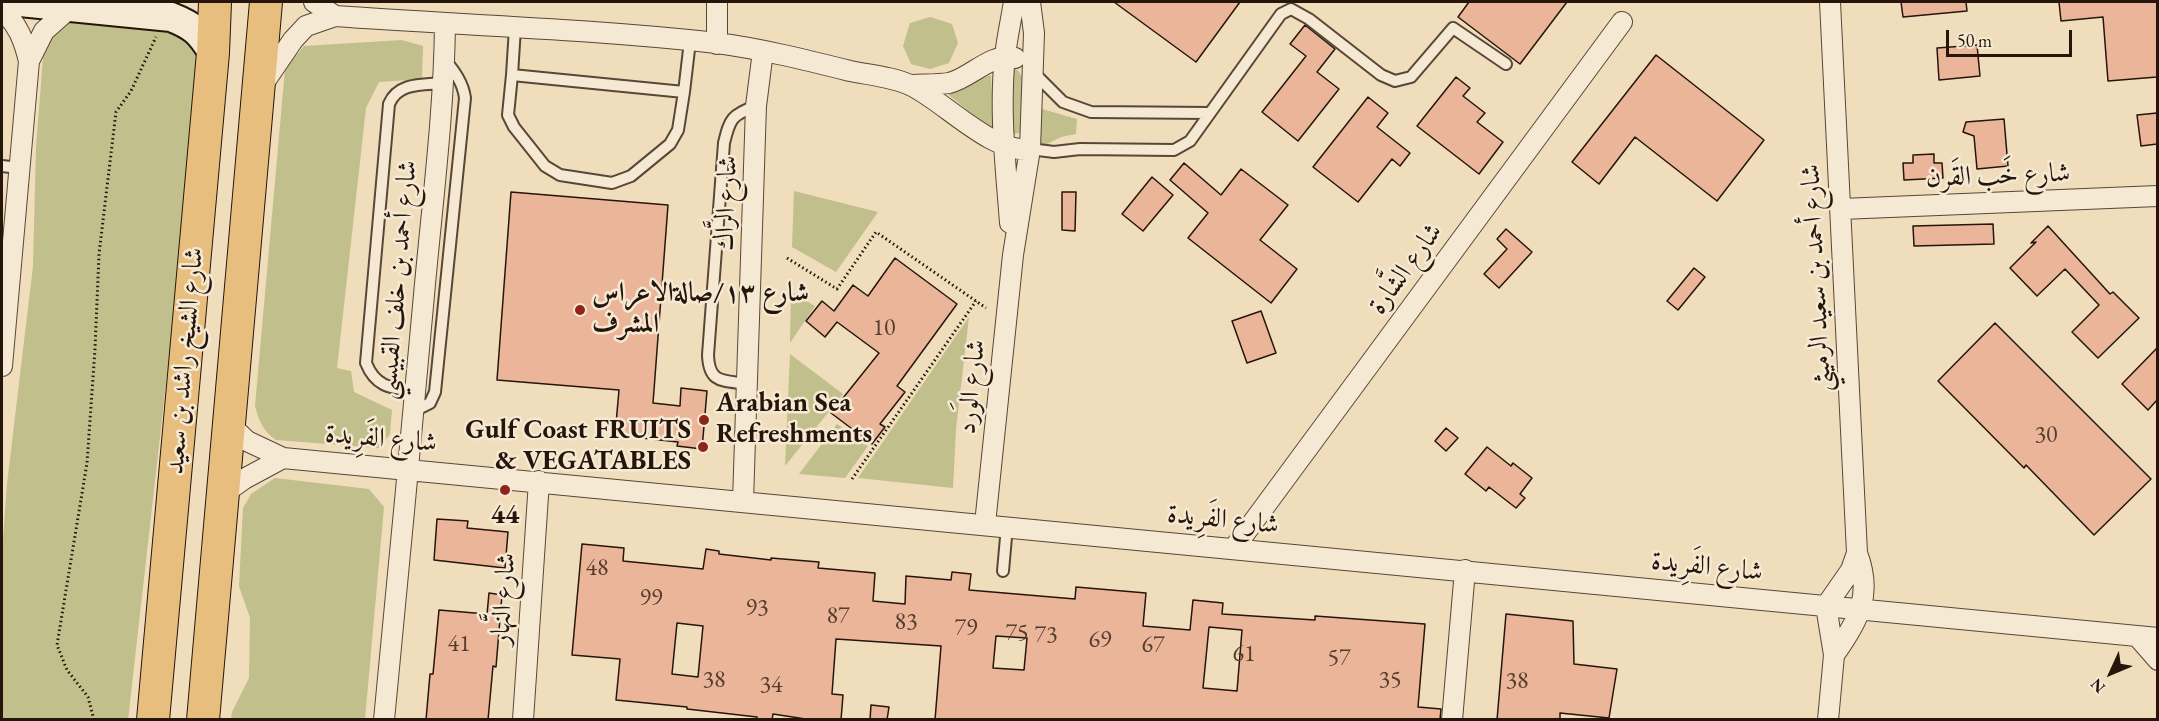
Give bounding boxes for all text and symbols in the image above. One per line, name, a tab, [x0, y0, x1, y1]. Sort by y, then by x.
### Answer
scale bar	[1949, 18, 2075, 56]
text: 50 m	[1957, 29, 1992, 52]
street label: شارع الرَّاك	[709, 155, 745, 251]
street label: شارع خَب القَرن	[1925, 157, 2071, 195]
street label: شارع أحمد بن خلف القبيسي	[371, 159, 425, 401]
street label: شارع أحمد بن سعيد الرميثي	[1795, 163, 1839, 393]
street label: شارع الشَّارة	[1362, 217, 1450, 321]
street label: شارع الشيخ راشد بن سعيد	[159, 246, 211, 476]
place label: شارع ١٣/صالةالاعراس المشرف	[592, 278, 809, 341]
marker: شارع ١٣/صالةالاعراس المشرف	[573, 303, 587, 317]
house number: 10	[872, 314, 896, 342]
street label: شارع الوَرد	[951, 338, 993, 436]
place label: Arabian Sea Refreshments	[716, 388, 872, 451]
marker: Arabian Sea Refreshments	[697, 413, 711, 427]
place label: Gulf Coast FRUITS & VEGATABLES	[465, 415, 691, 478]
street label: شارع الفَرِيدة	[324, 418, 438, 460]
house number: 30	[2034, 421, 2058, 449]
marker: Gulf Coast FRUITS & VEGATABLES	[696, 440, 710, 454]
marker: 44	[498, 483, 512, 497]
street label: شارع الفَرِيدة	[1166, 498, 1280, 542]
place label: 44	[491, 500, 519, 532]
street label: شارع الفَرِيدة	[1650, 545, 1764, 589]
street label: شارع النَّهار	[485, 552, 523, 646]
house number: 48	[585, 554, 609, 582]
house number: 99	[639, 584, 663, 612]
house number: 93	[745, 594, 769, 622]
house number: 87	[826, 602, 850, 630]
house number: 83	[894, 608, 918, 636]
house number: 79	[954, 614, 978, 642]
house number: 75	[1005, 619, 1029, 647]
house number: 73	[1034, 621, 1058, 649]
house number: 69	[1088, 626, 1112, 654]
house number: 41	[447, 630, 471, 658]
house number: 67	[1141, 631, 1165, 659]
house number: 61	[1232, 640, 1256, 668]
north arrow	[2081, 643, 2141, 703]
house number: 57	[1327, 644, 1351, 672]
house number: 38	[702, 666, 726, 694]
house number: 35	[1378, 666, 1402, 694]
house number: 38	[1505, 667, 1529, 695]
house number: 34	[759, 671, 783, 699]
text: N	[2086, 674, 2110, 698]

